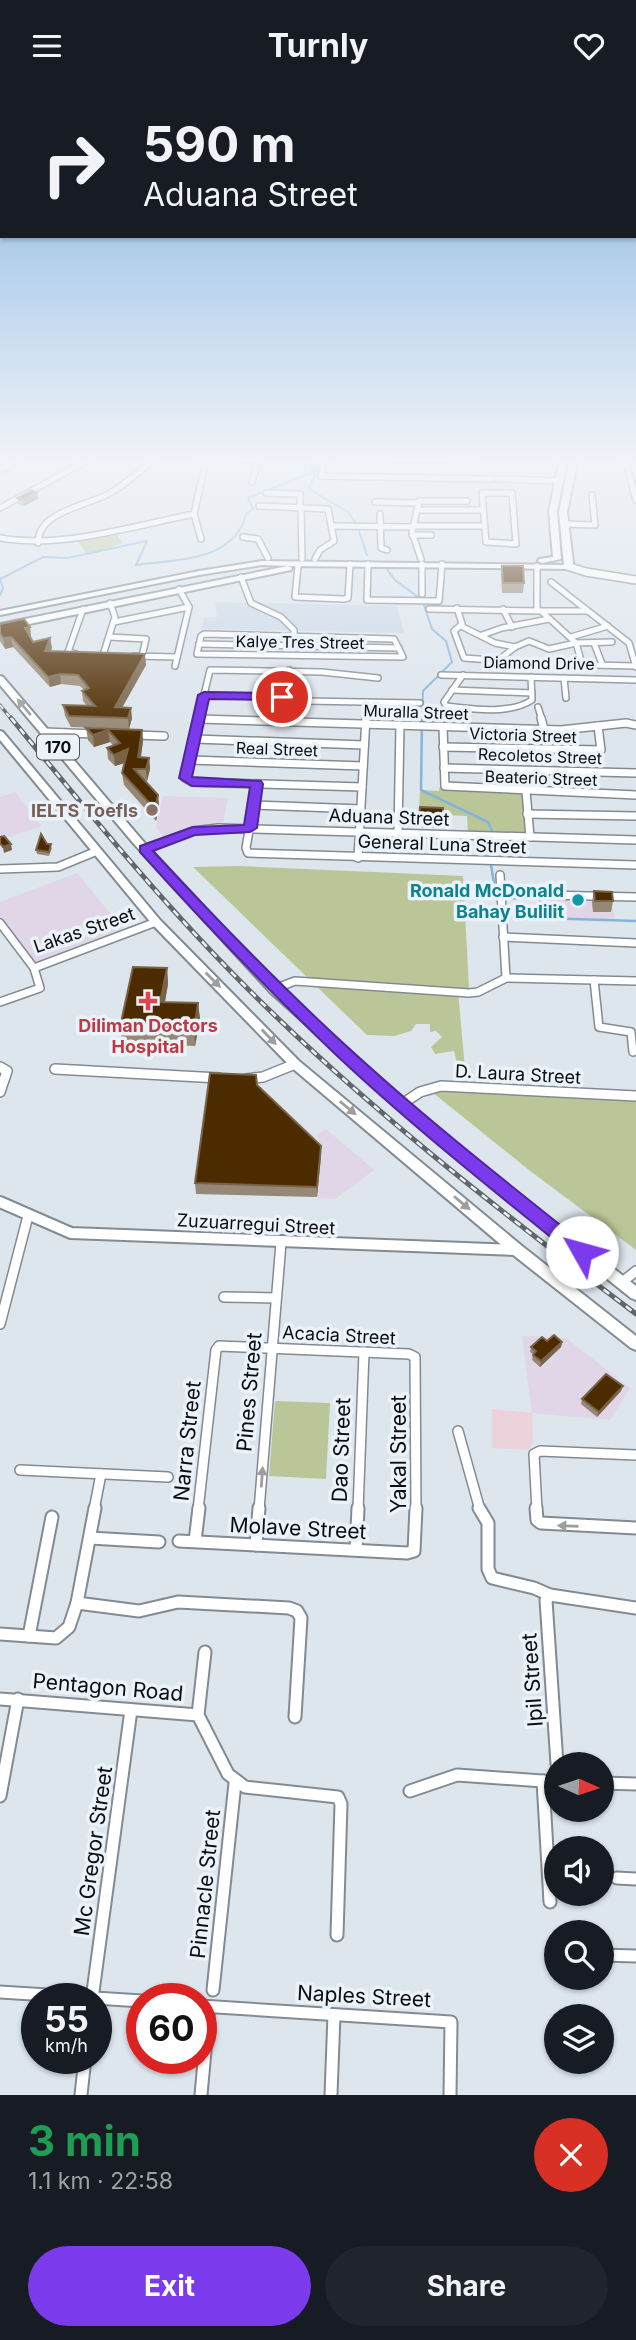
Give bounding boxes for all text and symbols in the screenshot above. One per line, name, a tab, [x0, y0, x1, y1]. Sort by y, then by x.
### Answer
text: Turnly	[268, 26, 368, 65]
icon: menu	[28, 27, 66, 65]
icon: heart	[570, 27, 608, 65]
text: 590 m	[143, 115, 296, 174]
icon: right	[28, 119, 119, 210]
text: Aduana Street	[143, 175, 358, 214]
street label: Kalye Tres Street	[235, 631, 365, 653]
street label: Diamond Drive	[483, 652, 595, 674]
pin	[252, 667, 312, 727]
icon: arrive	[263, 678, 301, 716]
one-way arrow	[17, 699, 32, 716]
street label: Muralla Street	[363, 700, 469, 724]
street label: Victoria Street	[469, 723, 577, 747]
road number: 170	[37, 734, 79, 759]
street label: Real Street	[236, 738, 318, 760]
street label: Recoletos Street	[478, 744, 602, 768]
street label: Beaterio Street	[484, 766, 598, 790]
place label: IELTS Toefls	[31, 800, 138, 821]
marker: IELTS Toefls	[144, 802, 160, 818]
street label: Aduana Street	[328, 804, 450, 830]
street label: General Luna Street	[357, 831, 527, 857]
place label: Ronald McDonald Bahay Bulilit	[410, 880, 564, 922]
marker: Ronald McDonald Bahay Bulilit	[570, 892, 586, 908]
street label: Lakas Street	[31, 903, 137, 957]
one-way arrow	[204, 972, 221, 989]
marker: Diliman Doctors Hospital	[138, 991, 158, 1011]
place label: Diliman Doctors Hospital	[78, 1015, 218, 1057]
one-way arrow	[260, 1028, 276, 1045]
street label: D. Laura Street	[454, 1060, 582, 1088]
one-way arrow	[339, 1100, 356, 1115]
one-way arrow	[454, 1195, 471, 1210]
street label: Zuzuarregui Street	[176, 1209, 336, 1239]
position arrow	[545, 1215, 619, 1289]
street label: Acacia Street	[282, 1322, 396, 1348]
street label: Pines Street	[231, 1331, 267, 1453]
street label: Narra Street	[168, 1380, 206, 1502]
street label: Yakal Street	[386, 1395, 411, 1513]
street label: Dao Street	[327, 1397, 355, 1503]
one-way arrow	[257, 1465, 268, 1487]
street label: Molave Street	[229, 1512, 367, 1544]
one-way arrow	[557, 1520, 579, 1531]
street label: Ipil Street	[516, 1632, 548, 1728]
street label: Pentagon Road	[32, 1668, 184, 1706]
north arrow	[544, 1752, 614, 1822]
map controls	[544, 1752, 614, 2074]
street label: Mc Gregor Street	[69, 1765, 117, 1937]
street label: Pinnacle Street	[185, 1808, 225, 1960]
button: sound	[544, 1836, 614, 1906]
button: search	[544, 1920, 614, 1990]
street label: Naples Street	[296, 1980, 432, 2012]
speed limit sign: 60	[126, 1983, 217, 2074]
text: 55	[44, 1998, 89, 2040]
button: layers	[544, 2004, 614, 2074]
text: km/h	[45, 2035, 88, 2056]
text: 3 min	[28, 2115, 141, 2166]
button: close	[534, 2118, 608, 2192]
text: 1.1 km · 22:58	[28, 2167, 173, 2195]
button: Exit	[28, 2246, 311, 2326]
button: Share	[325, 2246, 608, 2326]

